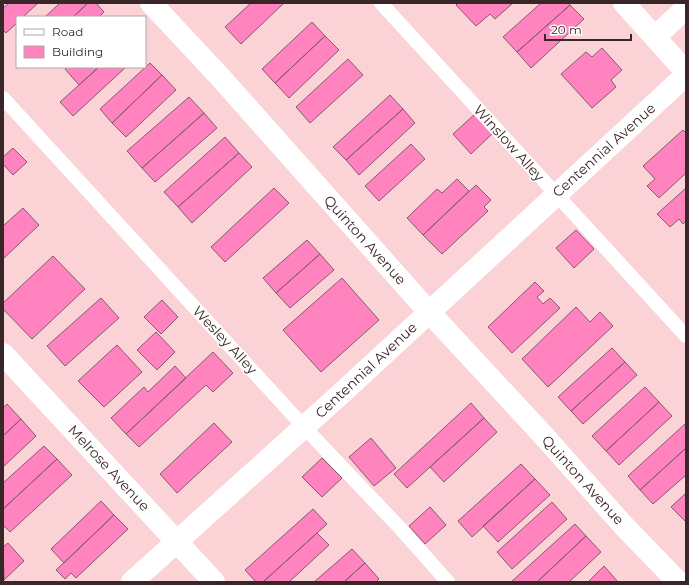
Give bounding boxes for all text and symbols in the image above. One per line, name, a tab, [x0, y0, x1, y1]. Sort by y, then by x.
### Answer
legend	[16, 16, 146, 68]
scale bar	[545, 16, 631, 42]
text: 20 m	[551, 22, 582, 37]
text: Road	[52, 24, 83, 39]
text: Building	[52, 44, 103, 59]
street label: Centennial Avenue	[549, 99, 659, 201]
street label: Winslow Alley	[470, 101, 548, 185]
street label: Quinton Avenue	[320, 191, 410, 289]
street label: Wesley Alley	[189, 302, 262, 378]
street label: Centennial Avenue	[311, 318, 421, 422]
street label: Melrose Avenue	[64, 421, 154, 515]
street label: Quinton Avenue	[538, 431, 628, 529]

